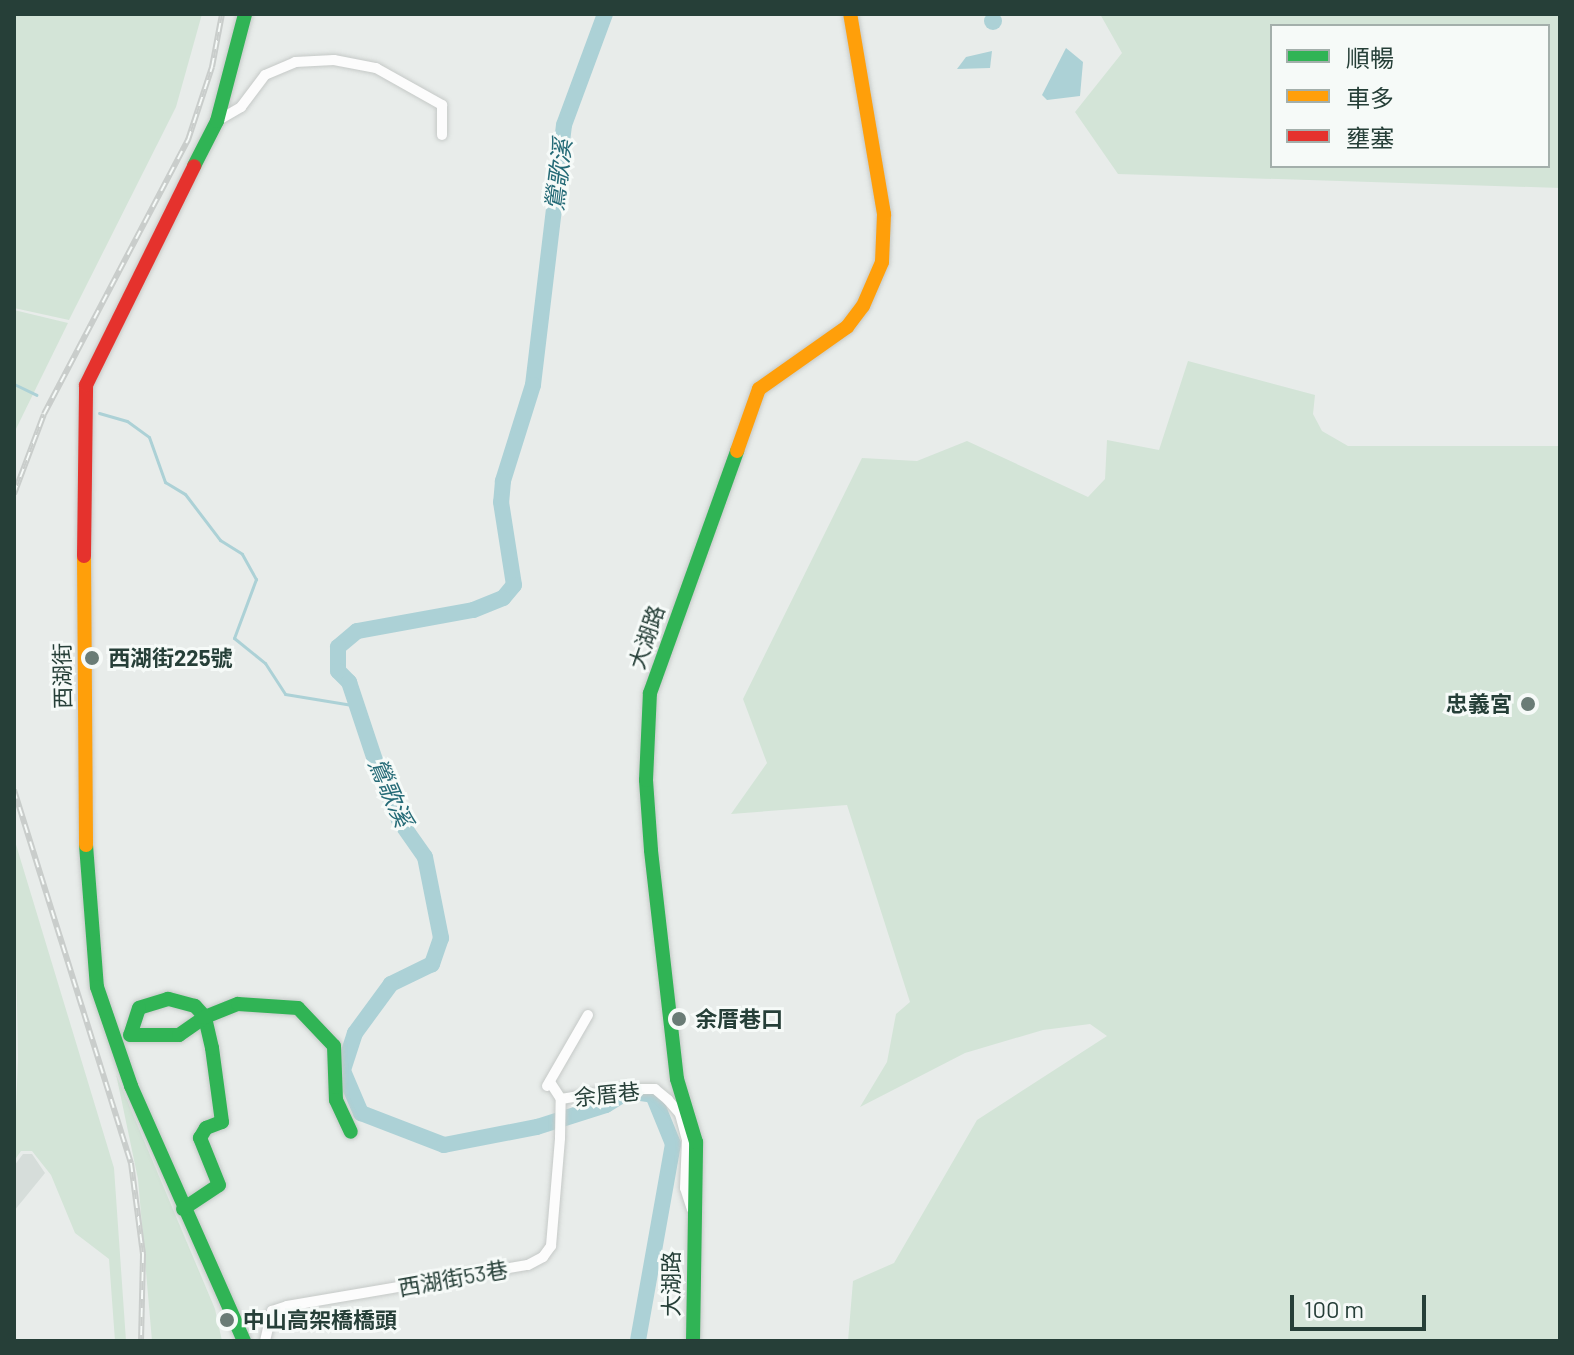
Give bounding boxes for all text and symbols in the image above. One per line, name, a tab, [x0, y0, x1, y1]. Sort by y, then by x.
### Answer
legend	[1270, 24, 1550, 168]
text: 順暢	[1346, 43, 1394, 72]
text: 車多	[1346, 83, 1394, 112]
text: 壅塞	[1346, 123, 1394, 152]
water label: 鶯歌溪	[539, 138, 577, 212]
street label: 大湖路	[623, 602, 669, 672]
street label: 西湖街	[48, 643, 76, 709]
place label: 西湖街225號	[108, 645, 232, 671]
marker: 西湖街225號	[83, 649, 101, 667]
place label: 忠義宮	[1446, 691, 1512, 717]
marker: 忠義宮	[1519, 695, 1537, 713]
water label: 鶯歌溪	[363, 753, 419, 831]
place label: 余厝巷口	[695, 1006, 783, 1032]
marker: 余厝巷口	[670, 1010, 688, 1028]
street label: 余厝巷	[573, 1077, 641, 1111]
street label: 大湖路	[658, 1251, 684, 1317]
street label: 西湖街53巷	[396, 1255, 510, 1301]
scale bar	[1294, 1279, 1430, 1329]
text: 100 m	[1304, 1294, 1364, 1323]
place label: 中山高架橋橋頭	[243, 1307, 397, 1333]
marker: 中山高架橋橋頭	[218, 1311, 236, 1329]

